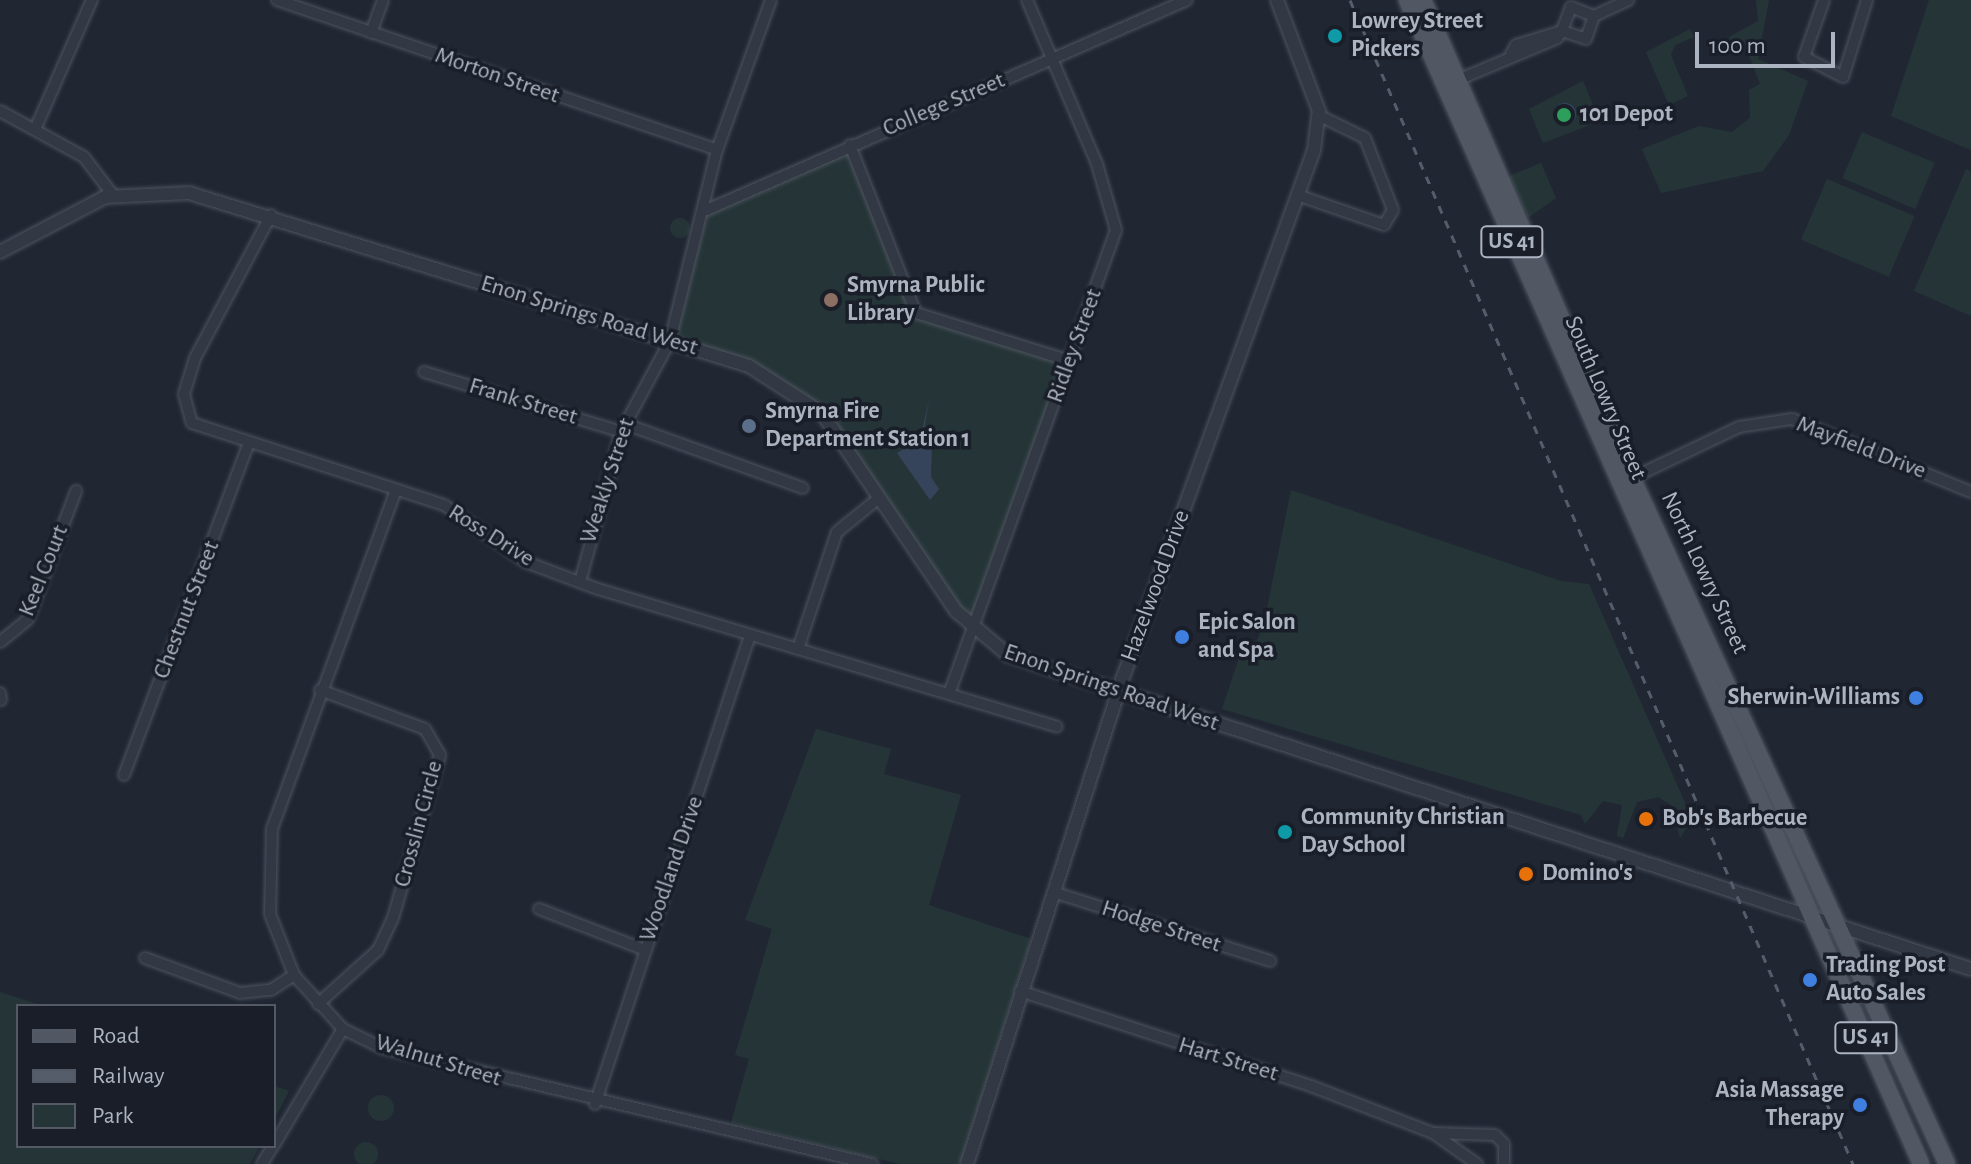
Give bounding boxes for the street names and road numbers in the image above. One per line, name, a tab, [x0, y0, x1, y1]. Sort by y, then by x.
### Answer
street label: Morton Street	[431, 41, 563, 111]
street label: College Street	[879, 66, 1009, 144]
road number: US 41	[1480, 224, 1544, 260]
street label: Enon Springs Road West	[477, 269, 701, 363]
street label: Ridley Street	[1041, 285, 1109, 407]
street label: South Lowry Street	[1558, 312, 1652, 484]
street label: Frank Street	[465, 372, 581, 432]
street label: Mayfield Drive	[1792, 410, 1930, 486]
street label: Weakly Street	[574, 415, 642, 547]
street label: North Lowry Street	[1654, 487, 1754, 659]
street label: Ross Drive	[443, 498, 539, 574]
street label: Hazelwood Drive	[1115, 506, 1197, 666]
street label: Keel Court	[13, 521, 75, 621]
street label: Chestnut Street	[148, 537, 226, 683]
street label: Enon Springs Road West	[1000, 638, 1222, 738]
street label: Crosslin Circle	[388, 758, 450, 890]
street label: Woodland Drive	[634, 793, 710, 945]
street label: Hodge Street	[1098, 894, 1224, 960]
road number: US 41	[1834, 1020, 1898, 1056]
street label: Walnut Street	[372, 1028, 504, 1094]
street label: Hart Street	[1175, 1031, 1281, 1089]

